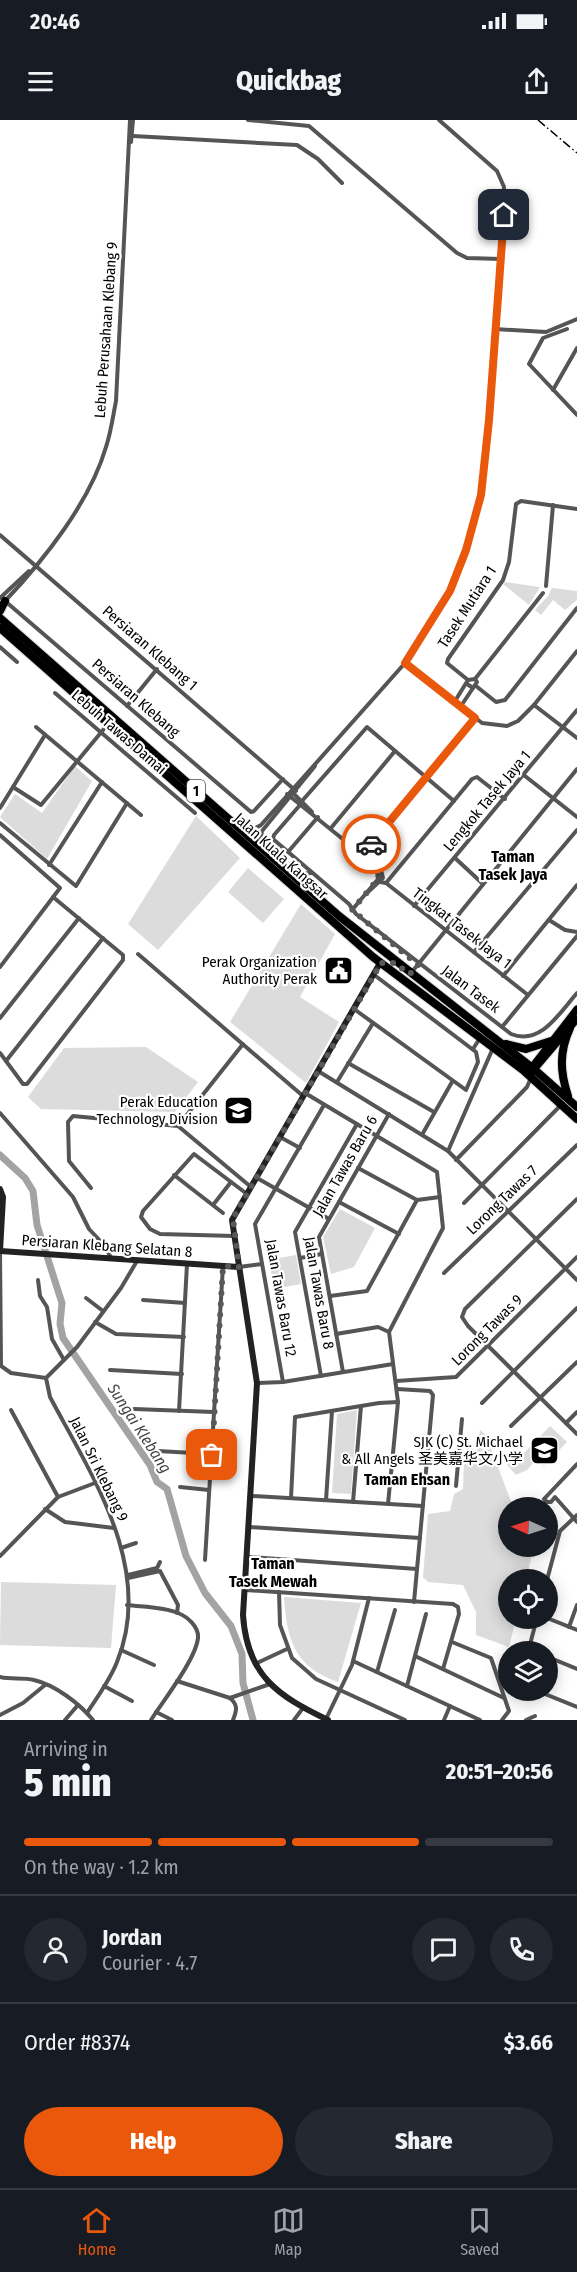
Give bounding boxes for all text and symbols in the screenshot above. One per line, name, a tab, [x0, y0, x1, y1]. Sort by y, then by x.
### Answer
text: 20:46	[30, 8, 80, 35]
icon: menu	[24, 65, 57, 98]
text: Quickbag	[236, 65, 341, 97]
icon: share	[520, 65, 553, 98]
pin	[478, 189, 529, 240]
icon: home	[487, 198, 520, 231]
street label: Lebuh Perusahaan Klebang 9	[91, 241, 121, 419]
street label: Tasek Mutiara 1	[434, 563, 500, 651]
street label: Persiaran Klebang 1	[99, 602, 201, 694]
street label: Persiaran Klebang	[88, 655, 184, 741]
street label: Lebuh Tawas Damai	[68, 686, 170, 778]
street label: Lengkok Tasek Jaya 1	[440, 747, 534, 855]
road number: 1	[187, 780, 205, 802]
street label: Jalan Kuala Kangsar	[230, 809, 332, 904]
courier	[341, 814, 401, 874]
icon: car	[355, 828, 388, 861]
district label: Taman Tasek Jaya	[478, 847, 548, 884]
street label: Tingkat Tasek Jaya 1	[409, 884, 515, 972]
place label: Perak Organization Authority Perak	[202, 953, 317, 988]
public building icon: Perak Organization Authority Perak	[322, 955, 354, 987]
street label: Jalan Tasek	[438, 961, 504, 1017]
place label: Perak Education Technology Division	[96, 1093, 218, 1128]
school or university icon: Perak Education Technology Division	[223, 1095, 255, 1127]
street label: Jalan Tawas Baru 6	[309, 1112, 381, 1220]
street label: Lorong Tawas 7	[463, 1162, 541, 1238]
street label: Persiaran Klebang Selatan 8	[21, 1231, 193, 1261]
street label: Jalan Tawas Baru 8	[300, 1235, 338, 1351]
street label: Jalan Tawas Baru 12	[262, 1238, 300, 1358]
street label: Lorong Tawas 9	[448, 1291, 526, 1369]
water label: Sungai Klebang	[103, 1379, 175, 1476]
street label: Jalan Sri Klebang 9	[66, 1414, 132, 1524]
pin	[186, 1429, 237, 1480]
place label: SJK (C) St. Michael & All Angels 圣美嘉华文小学	[341, 1433, 523, 1468]
school or university icon: SJK (C) St. Michael & All Angels 圣美嘉华文小学	[528, 1435, 560, 1467]
icon: bag	[195, 1438, 228, 1471]
district label: Taman Ehsan	[364, 1470, 450, 1489]
north arrow	[498, 1497, 558, 1557]
map controls	[498, 1497, 558, 1701]
district label: Taman Tasek Mewah	[229, 1554, 317, 1591]
button: locate	[498, 1569, 558, 1629]
button: layers	[498, 1641, 558, 1701]
text: Arriving in	[24, 1737, 108, 1761]
text: 20:51–20:56	[446, 1758, 553, 1785]
text: 5 min	[24, 1760, 112, 1806]
text: On the way · 1.2 km	[24, 1855, 179, 1879]
button: person	[24, 1918, 87, 1981]
button: chat	[412, 1918, 475, 1981]
button: phone	[490, 1918, 553, 1981]
text: Jordan	[102, 1924, 162, 1951]
text: Courier · 4.7	[102, 1951, 197, 1975]
text: Order #8374	[24, 2029, 130, 2056]
text: $3.66	[504, 2029, 553, 2056]
button: Help	[24, 2107, 283, 2176]
button: Share	[295, 2107, 553, 2176]
tab: Home	[78, 2204, 116, 2259]
tab: Map	[272, 2204, 305, 2259]
tab: Saved	[460, 2204, 499, 2259]

